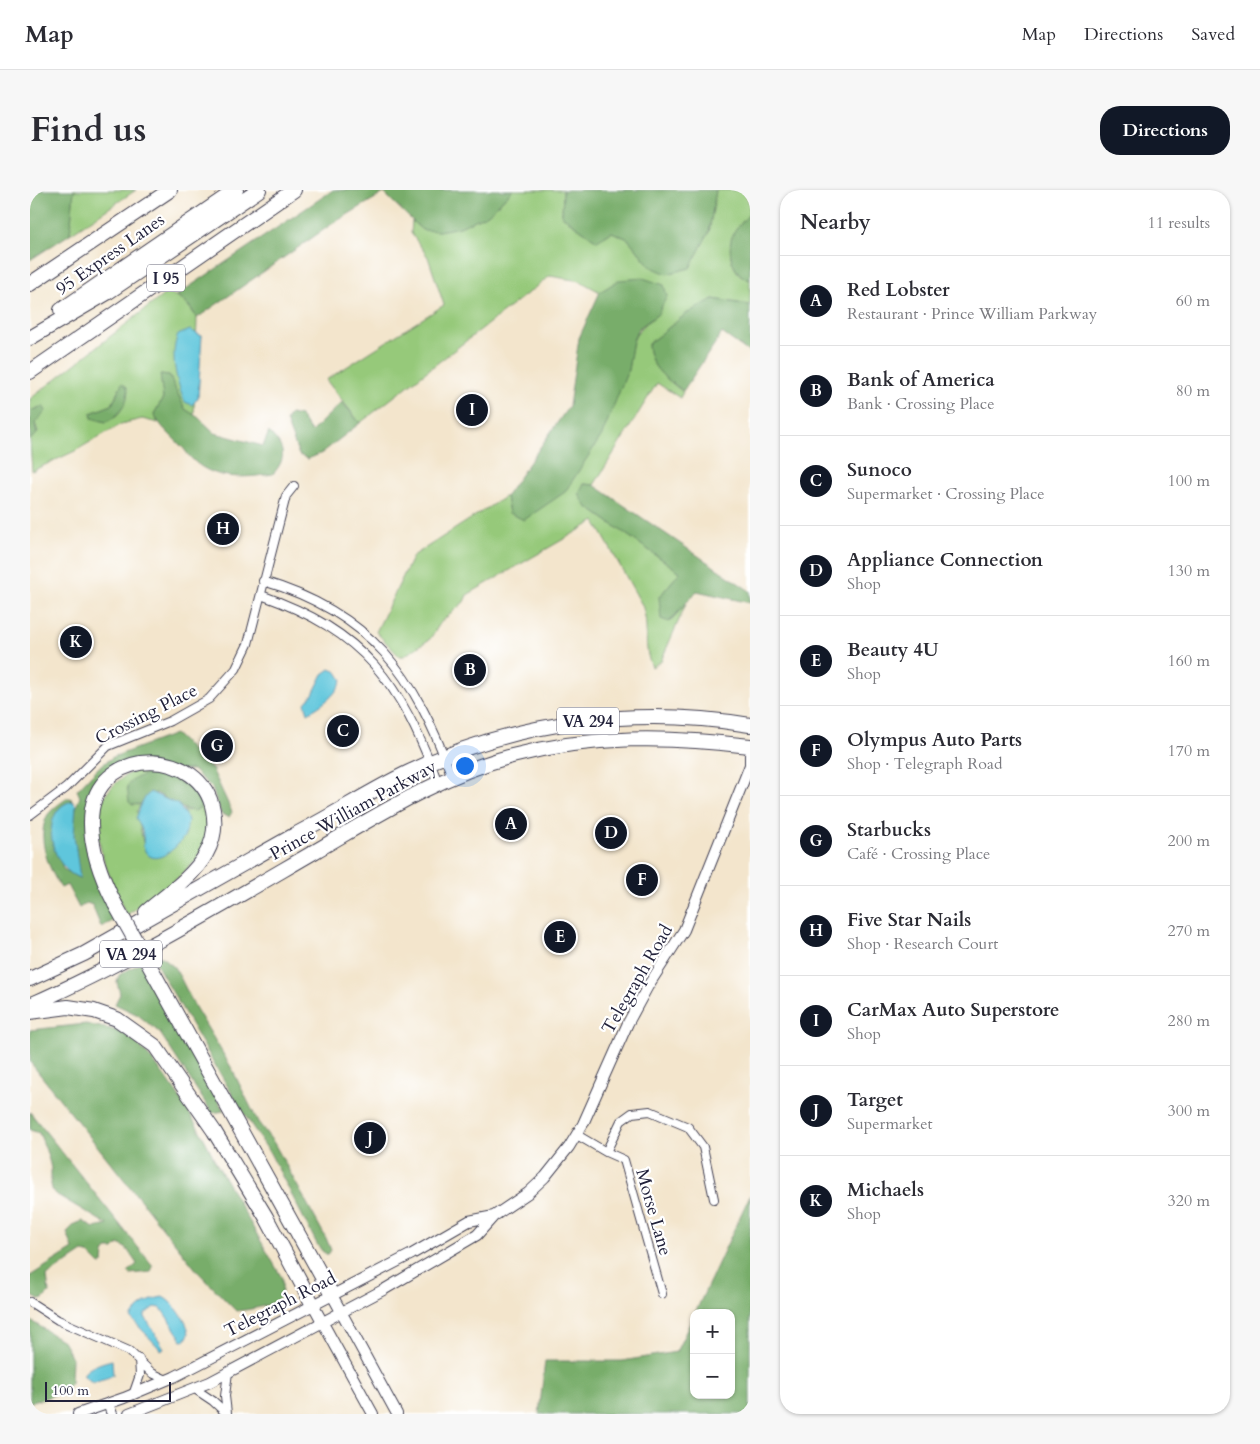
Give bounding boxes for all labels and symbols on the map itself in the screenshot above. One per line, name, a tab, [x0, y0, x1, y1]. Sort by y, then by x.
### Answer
street label: 95 Express Lanes	[51, 208, 170, 301]
road number: I 95	[147, 265, 185, 292]
pin: I	[456, 391, 488, 429]
pin: H	[207, 510, 239, 548]
pin: K	[60, 623, 92, 661]
pin: B	[454, 651, 486, 689]
street label: Crossing Place	[91, 678, 202, 751]
road number: VA 294	[557, 708, 619, 734]
pin: C	[327, 712, 359, 750]
pin: G	[201, 727, 233, 765]
your location	[452, 753, 478, 779]
street label: Prince William Parkway	[265, 754, 442, 867]
pin: A	[495, 805, 527, 843]
pin: D	[595, 814, 627, 852]
pin: F	[626, 861, 658, 899]
pin: E	[544, 918, 576, 956]
street label: Telegraph Road	[596, 920, 679, 1039]
road number: VA 294	[100, 941, 162, 968]
pin: J	[354, 1119, 386, 1157]
street label: Morse Lane	[629, 1166, 678, 1259]
street label: Telegraph Road	[220, 1265, 341, 1343]
scale bar	[45, 1379, 171, 1402]

